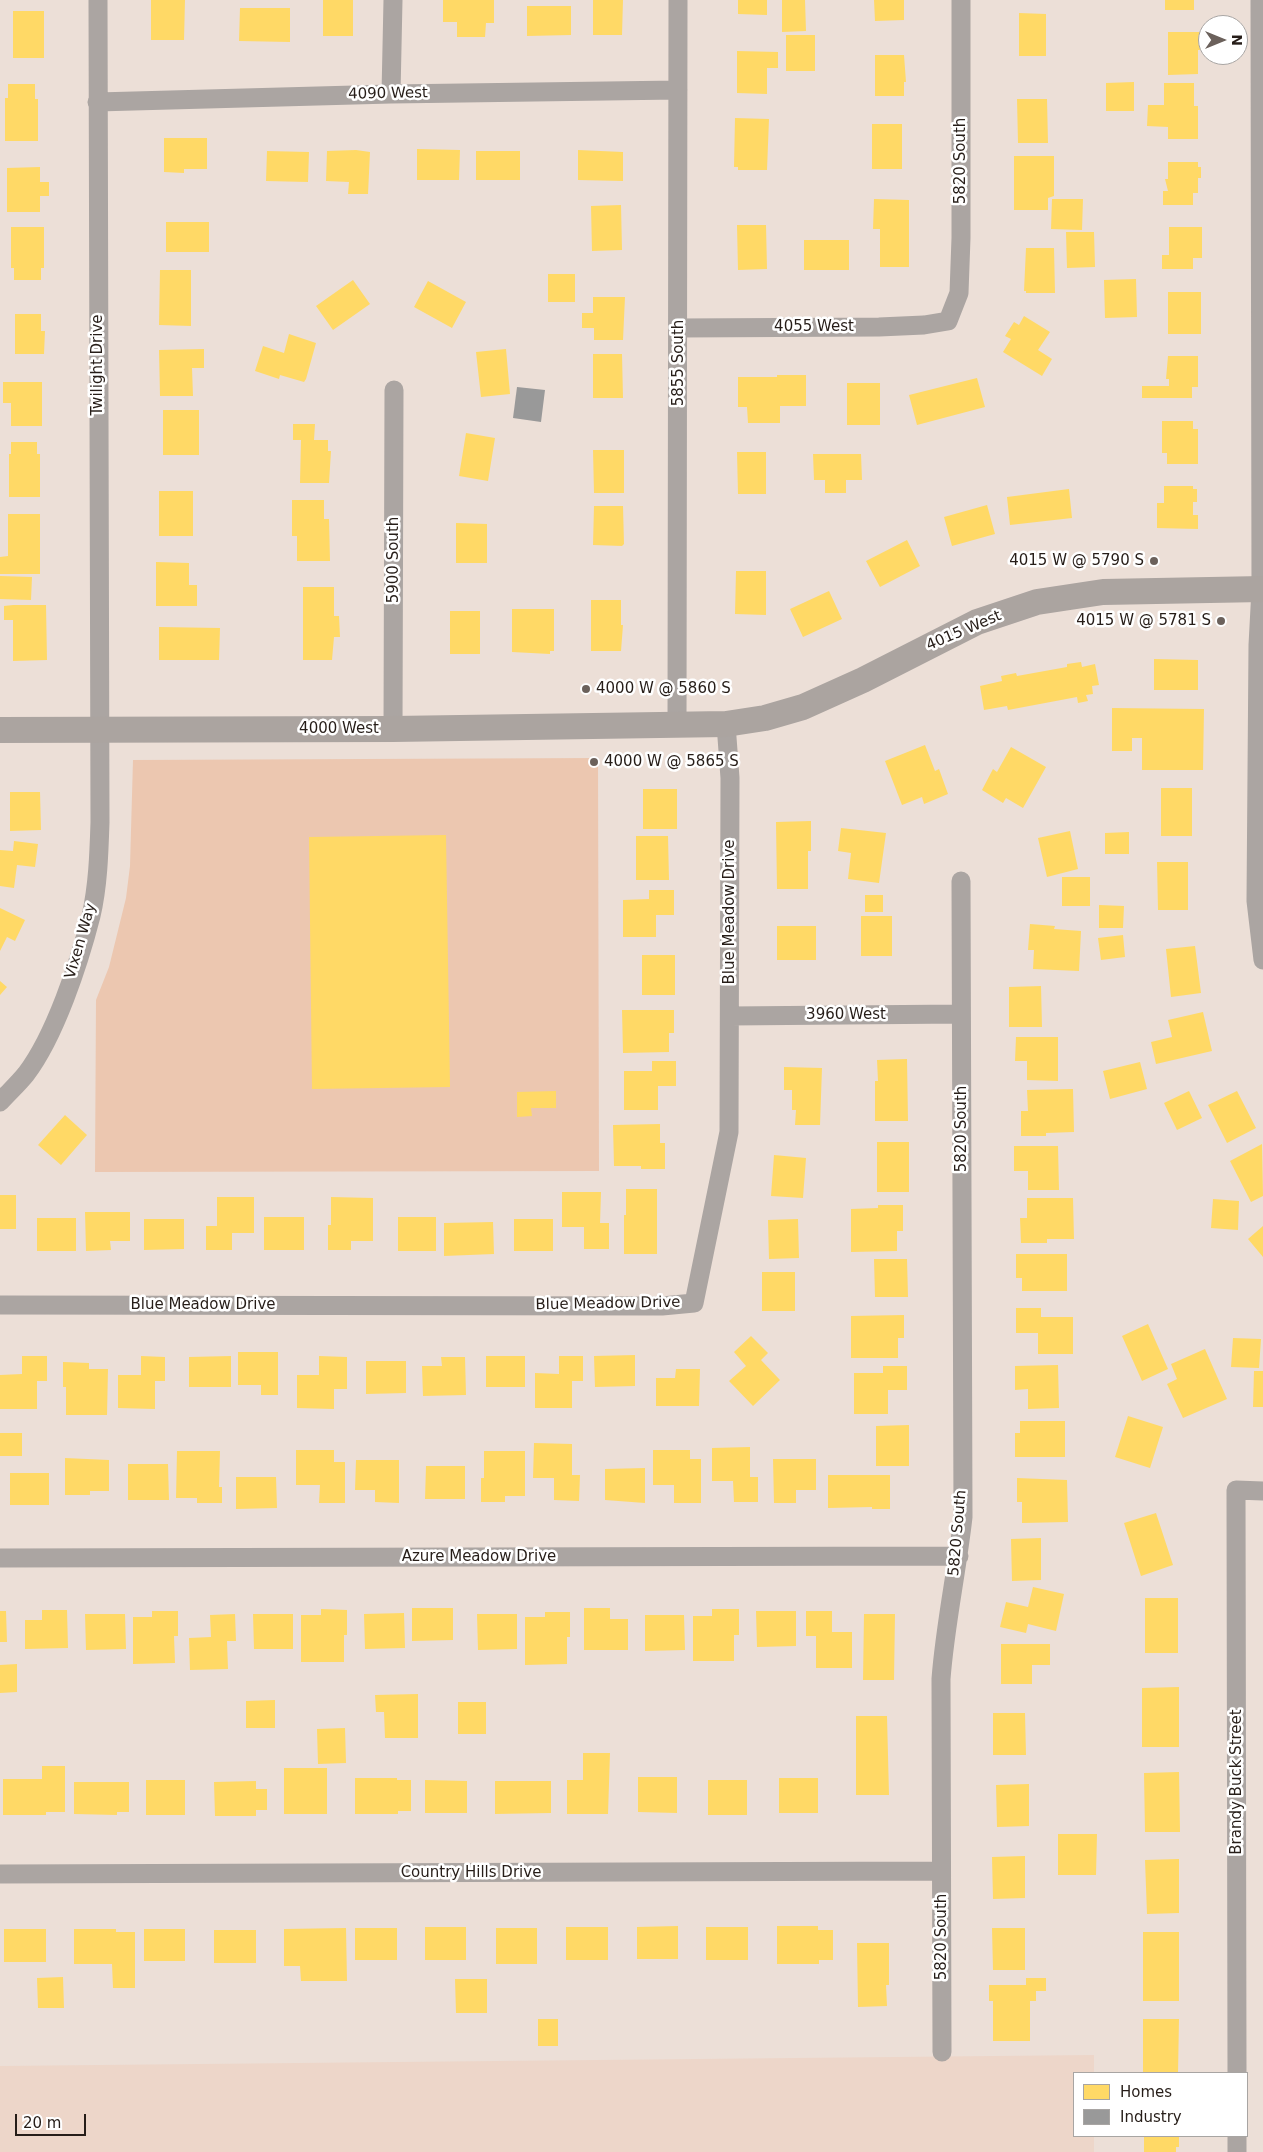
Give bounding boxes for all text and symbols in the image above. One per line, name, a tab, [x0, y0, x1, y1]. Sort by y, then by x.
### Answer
north arrow	[1198, 15, 1248, 65]
text: N	[1229, 34, 1245, 46]
street label: 4090 West	[348, 84, 428, 104]
street label: 5820 South	[952, 118, 970, 204]
street label: Twilight Drive	[89, 314, 107, 416]
street label: 4055 West	[774, 318, 854, 336]
street label: 5855 South	[670, 320, 688, 406]
street label: 5900 South	[385, 517, 403, 603]
place label: 4015 W @ 5790 S	[1009, 552, 1144, 570]
marker: 4015 W @ 5790 S	[1148, 555, 1160, 567]
street label: 4015 West	[924, 607, 1004, 655]
place label: 4015 W @ 5781 S	[1076, 612, 1211, 630]
marker: 4015 W @ 5781 S	[1215, 615, 1227, 627]
place label: 4000 W @ 5860 S	[596, 680, 731, 698]
marker: 4000 W @ 5860 S	[580, 683, 592, 695]
street label: 4000 West	[299, 720, 379, 738]
place label: 4000 W @ 5865 S	[604, 753, 739, 771]
marker: 4000 W @ 5865 S	[588, 756, 600, 768]
street label: Blue Meadow Drive	[721, 839, 739, 985]
street label: Vixen Way	[62, 901, 100, 981]
street label: 3960 West	[806, 1006, 886, 1024]
street label: 5820 South	[953, 1086, 971, 1172]
street label: Blue Meadow Drive	[535, 1294, 681, 1314]
street label: Blue Meadow Drive	[130, 1296, 276, 1314]
street label: 5820 South	[945, 1489, 971, 1577]
street label: Azure Meadow Drive	[402, 1548, 556, 1566]
street label: Brandy Buck Street	[1228, 1709, 1246, 1855]
street label: Country Hills Drive	[401, 1864, 541, 1882]
street label: 5820 South	[933, 1894, 951, 1980]
legend	[1073, 2072, 1248, 2137]
text: Homes	[1120, 2083, 1172, 2101]
scale bar	[18, 2104, 89, 2136]
text: Industry	[1120, 2108, 1182, 2126]
text: 20 m	[23, 2114, 61, 2132]

